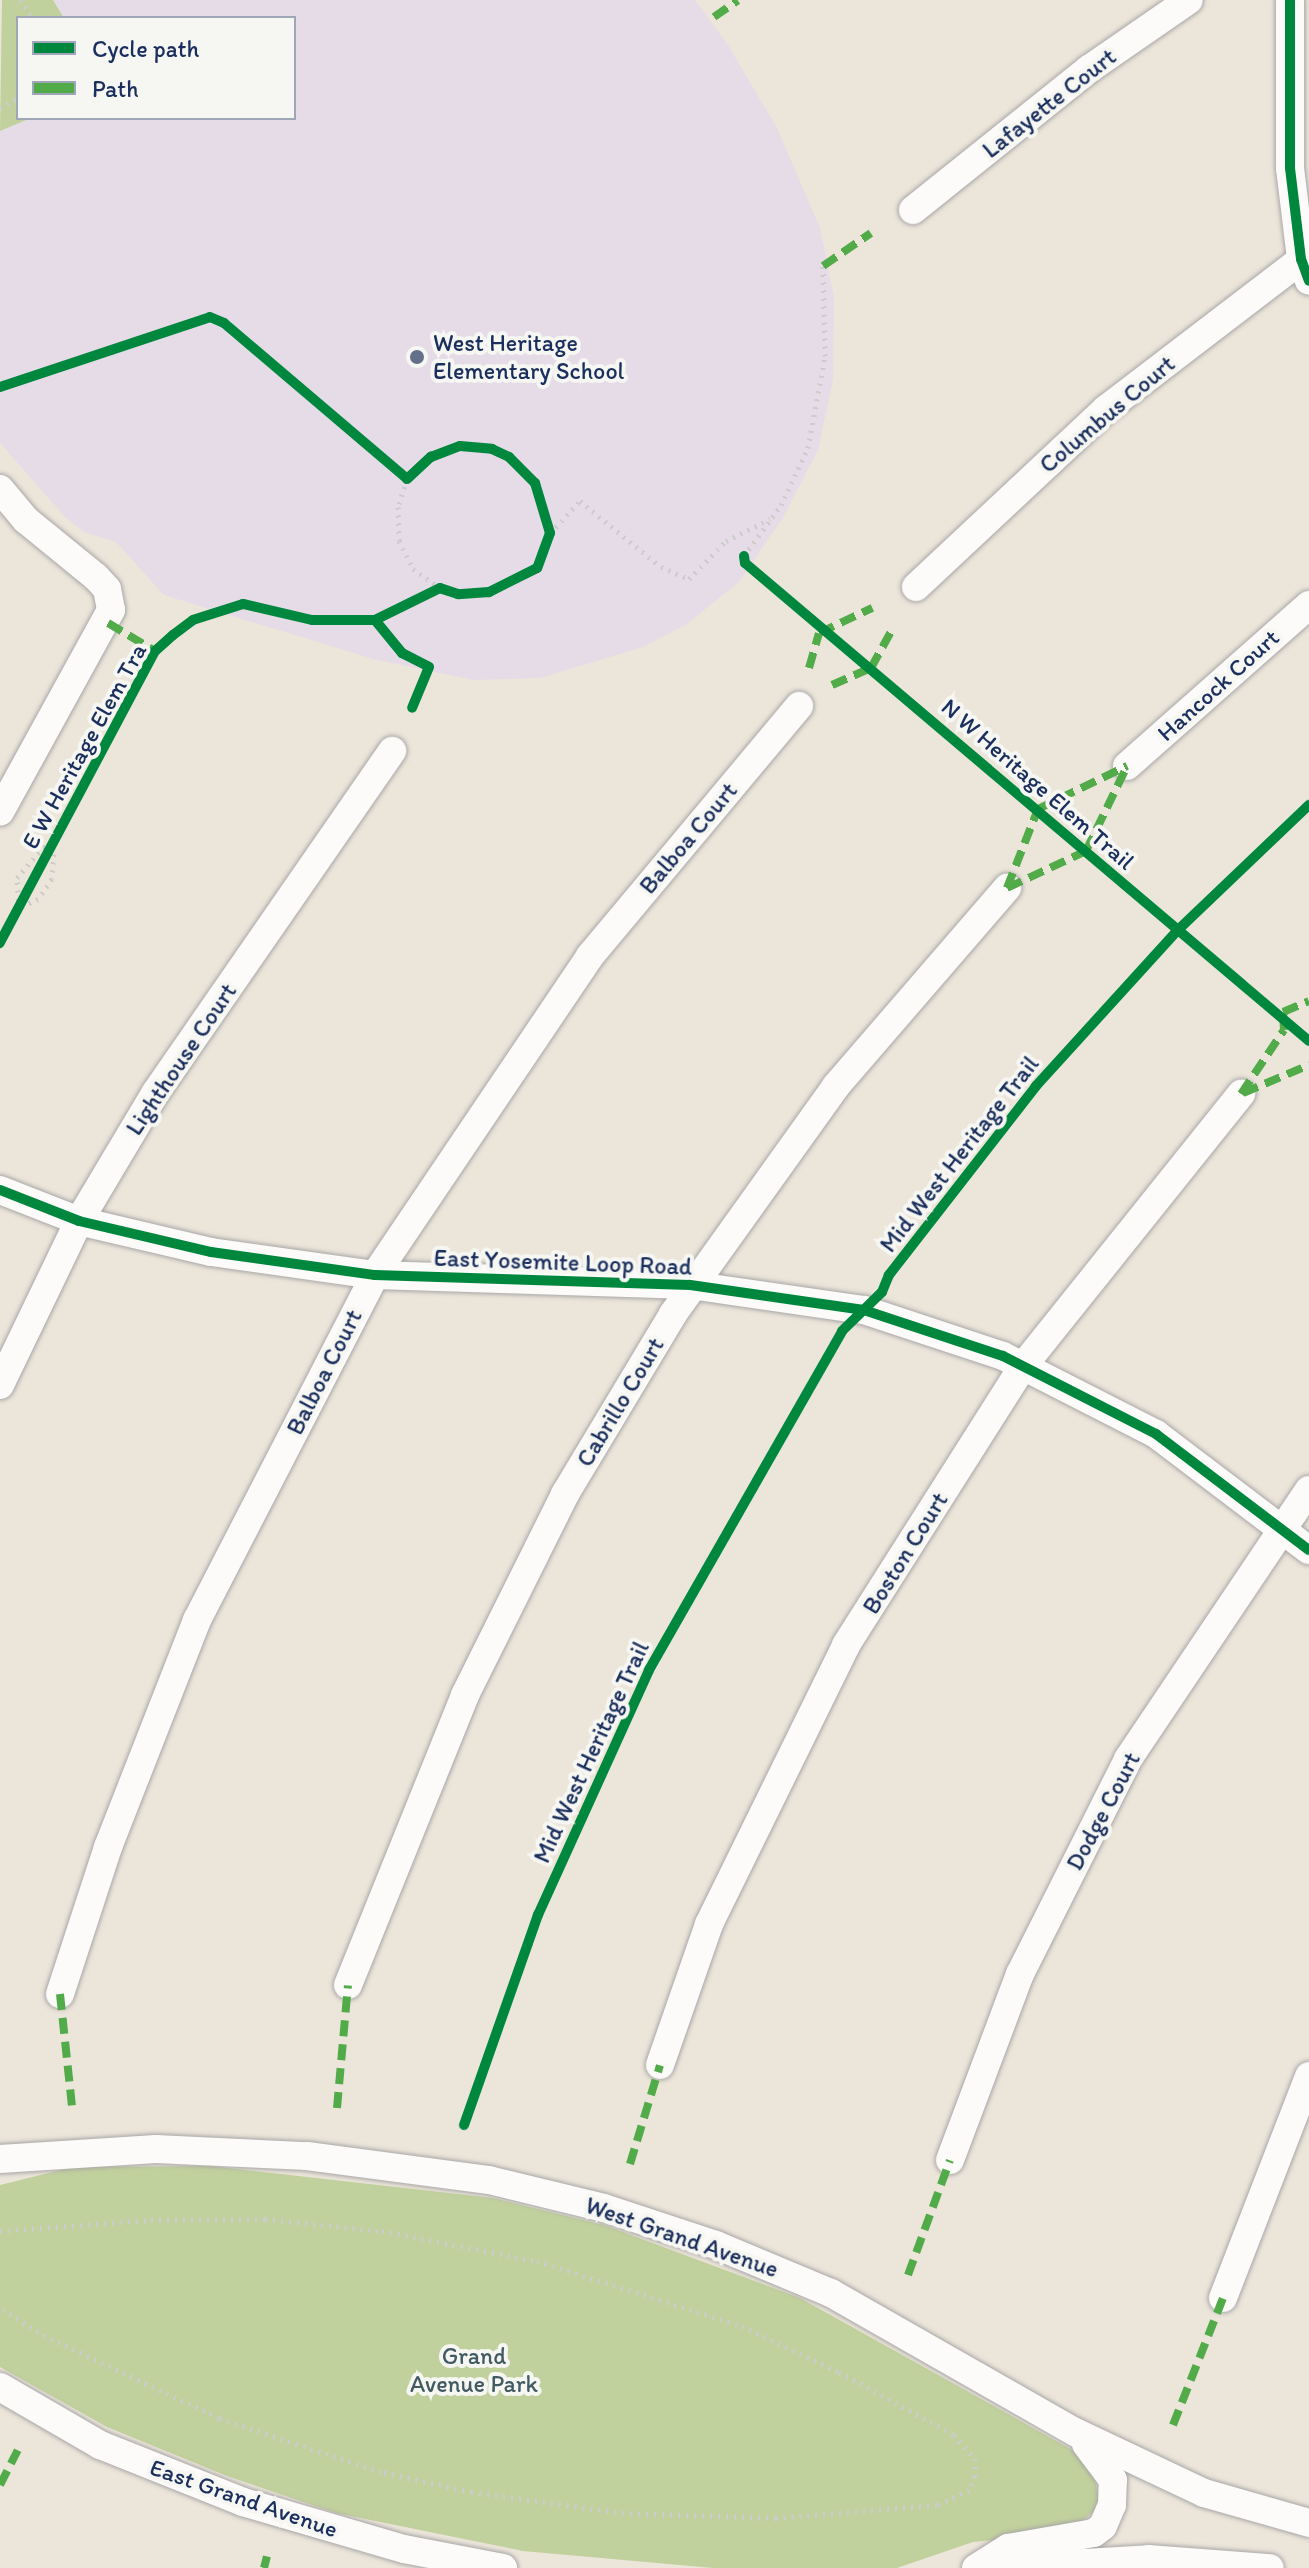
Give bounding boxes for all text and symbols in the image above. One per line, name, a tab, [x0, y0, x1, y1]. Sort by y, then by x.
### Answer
legend	[16, 16, 296, 120]
text: Cycle path	[92, 34, 199, 63]
street label: Lafayette Court	[977, 42, 1121, 164]
text: Path	[92, 74, 139, 103]
place label: West Heritage Elementary School	[433, 329, 624, 385]
marker: West Heritage Elementary School	[408, 348, 426, 366]
street label: Columbus Court	[1033, 349, 1181, 479]
street label: Hancock Court	[1151, 623, 1285, 747]
street label: E W Heritage Elem Tra	[16, 639, 152, 853]
street label: N W Heritage Elem Trail	[936, 693, 1140, 875]
street label: Balboa Court	[633, 776, 743, 900]
street label: Lighthouse Court	[120, 978, 242, 1140]
street label: Mid West Heritage Trail	[873, 1050, 1045, 1258]
street label: East Yosemite Loop Road	[435, 1243, 691, 1281]
street label: Balboa Court	[280, 1305, 368, 1439]
street label: Cabrillo Court	[570, 1332, 670, 1472]
street label: Boston Court	[856, 1487, 954, 1619]
street label: Mid West Heritage Trail	[527, 1637, 655, 1867]
street label: Dodge Court	[1060, 1747, 1146, 1875]
street label: West Grand Avenue	[582, 2191, 782, 2283]
park label: Grand Avenue Park	[410, 2342, 538, 2398]
street label: East Grand Avenue	[147, 2453, 341, 2543]

